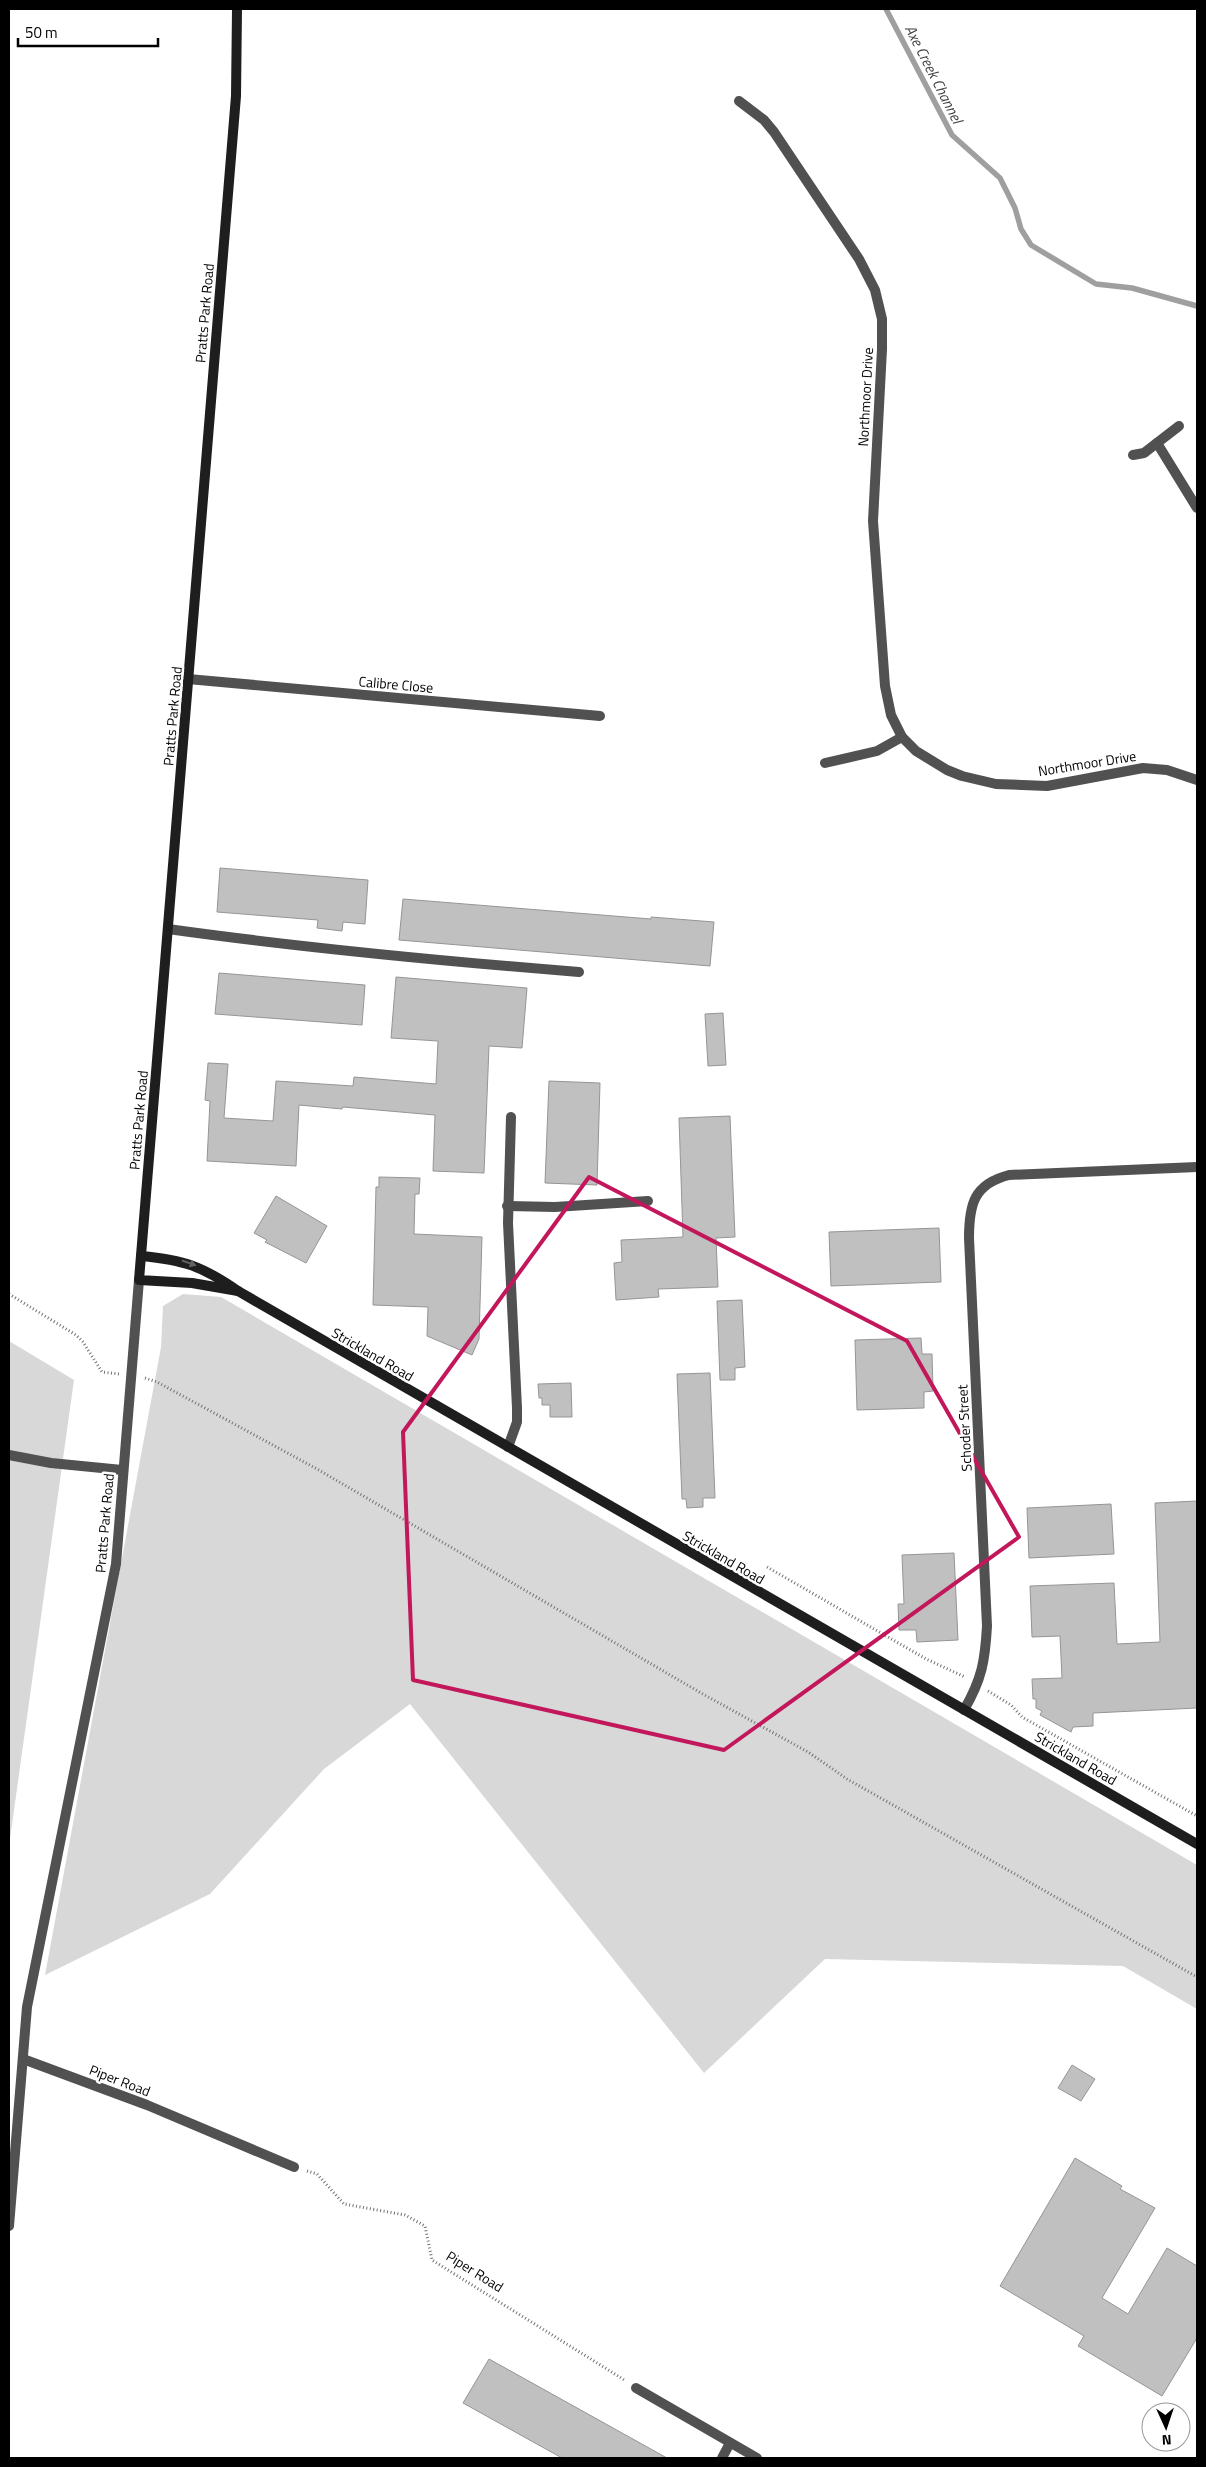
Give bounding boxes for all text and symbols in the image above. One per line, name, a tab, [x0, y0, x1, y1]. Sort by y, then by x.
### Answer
scale bar	[18, 15, 158, 47]
text: 50 m	[25, 21, 58, 44]
water label: Axe Creek Channel	[899, 21, 970, 129]
street label: Pratts Park Road	[189, 262, 219, 364]
street label: Northmoor Drive	[852, 347, 878, 447]
street label: Pratts Park Road	[157, 665, 187, 767]
street label: Calibre Close	[358, 670, 434, 698]
street label: Northmoor Drive	[1036, 745, 1138, 781]
street label: Pratts Park Road	[123, 1069, 153, 1171]
one-way arrow	[181, 1260, 196, 1268]
street label: Strickland Road	[328, 1322, 418, 1386]
street label: Schoder Street	[951, 1384, 977, 1472]
street label: Pratts Park Road	[89, 1472, 119, 1574]
street label: Strickland Road	[679, 1525, 769, 1589]
street label: Strickland Road	[1031, 1726, 1121, 1790]
street label: Piper Road	[86, 2059, 154, 2101]
street label: Piper Road	[442, 2245, 508, 2297]
north arrow	[1141, 2402, 1191, 2452]
text: N	[1161, 2430, 1172, 2451]

